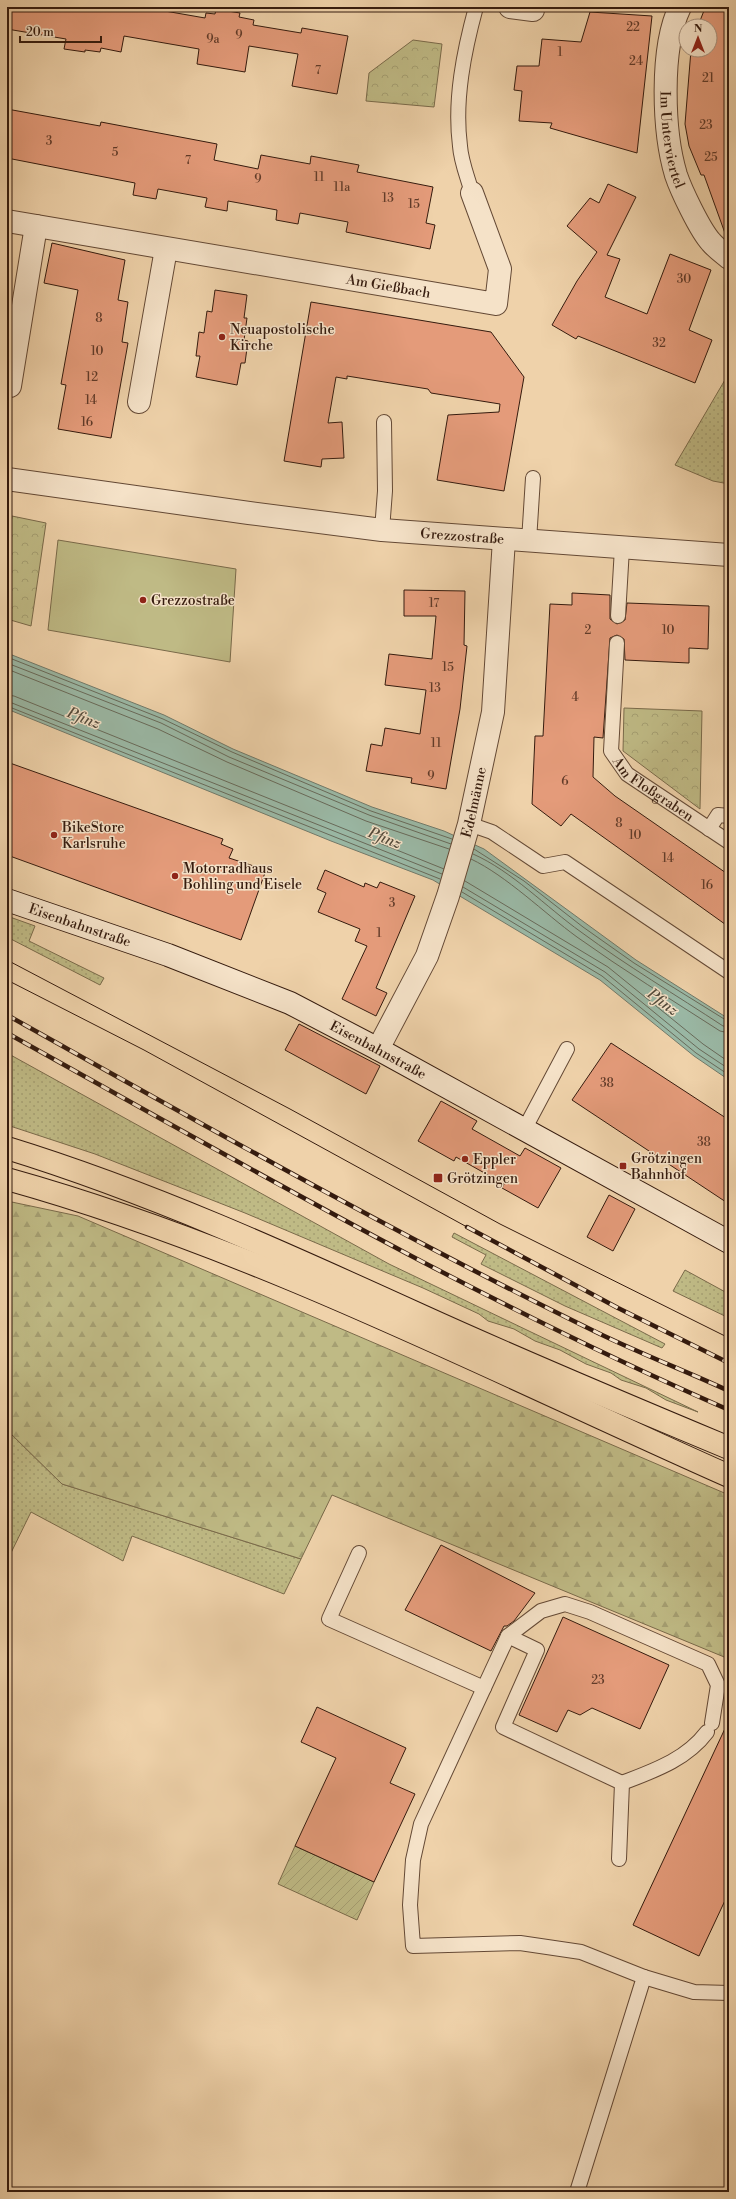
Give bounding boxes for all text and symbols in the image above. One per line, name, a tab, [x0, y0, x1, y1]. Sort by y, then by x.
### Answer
scale bar	[20, 18, 101, 44]
north arrow	[678, 18, 718, 58]
house number: 22	[626, 20, 640, 35]
text: N	[694, 22, 703, 36]
text: 20 m	[26, 25, 54, 40]
house number: 9	[235, 28, 243, 43]
house number: 9a	[206, 32, 221, 47]
house number: 1	[557, 45, 563, 60]
house number: 24	[629, 54, 643, 69]
house number: 7	[315, 63, 321, 78]
house number: 21	[702, 71, 715, 86]
street label: Im Unterviertel	[656, 91, 688, 191]
house number: 23	[699, 118, 713, 133]
house number: 3	[46, 134, 53, 149]
house number: 5	[112, 145, 119, 160]
house number: 25	[704, 150, 718, 165]
house number: 7	[185, 153, 191, 168]
house number: 11	[314, 170, 325, 185]
house number: 9	[254, 172, 262, 187]
house number: 11a	[334, 180, 351, 195]
house number: 13	[382, 191, 394, 206]
house number: 15	[408, 197, 420, 212]
street label: Am Gießbach	[344, 271, 432, 303]
house number: 30	[677, 272, 691, 287]
house number: 8	[95, 311, 103, 326]
place label: Neuapostolische Kirche	[230, 321, 335, 355]
marker: Neuapostolische Kirche	[217, 332, 227, 342]
house number: 32	[652, 336, 666, 351]
house number: 10	[91, 344, 103, 359]
house number: 12	[86, 370, 98, 385]
house number: 14	[85, 393, 97, 408]
house number: 16	[81, 415, 93, 430]
street label: Grezzostraße	[420, 525, 505, 549]
place label: Grezzostraße	[151, 592, 235, 610]
marker: Grezzostraße	[138, 595, 148, 605]
house number: 17	[429, 596, 439, 611]
house number: 2	[585, 623, 592, 638]
house number: 10	[662, 623, 674, 638]
house number: 15	[442, 660, 454, 675]
house number: 13	[429, 681, 441, 696]
house number: 4	[571, 690, 579, 705]
water label: Pfinz	[64, 703, 103, 734]
house number: 11	[431, 736, 442, 751]
street label: Am Floßgraben	[607, 753, 698, 826]
street label: Edelmänne	[457, 765, 491, 840]
house number: 9	[427, 769, 435, 784]
house number: 6	[561, 774, 569, 789]
house number: 8	[615, 816, 623, 831]
place label: BikeStore Karlsruhe	[61, 819, 126, 853]
water label: Pfinz	[365, 823, 404, 854]
house number: 10	[629, 828, 641, 843]
marker: BikeStore Karlsruhe	[49, 830, 59, 840]
house number: 14	[662, 851, 674, 866]
place label: Motorradhaus Bohling und Eisele	[182, 860, 302, 894]
marker: Motorradhaus Bohling und Eisele	[170, 871, 180, 881]
house number: 16	[701, 878, 713, 893]
house number: 3	[389, 896, 396, 911]
street label: Eisenbahnstraße	[26, 900, 133, 952]
house number: 1	[376, 926, 382, 941]
water label: Pfinz	[643, 984, 682, 1020]
street label: Eisenbahnstraße	[326, 1017, 429, 1084]
house number: 38	[600, 1076, 614, 1091]
house number: 38	[697, 1135, 711, 1150]
place label: Grötzingen Bahnhof	[630, 1150, 703, 1184]
place label: Eppler	[473, 1151, 516, 1169]
marker: Eppler	[460, 1154, 470, 1164]
marker: Grötzingen Bahnhof	[618, 1161, 628, 1171]
place label: Grötzingen	[447, 1170, 519, 1188]
marker: Grötzingen	[432, 1172, 444, 1184]
house number: 23	[591, 1673, 605, 1688]

